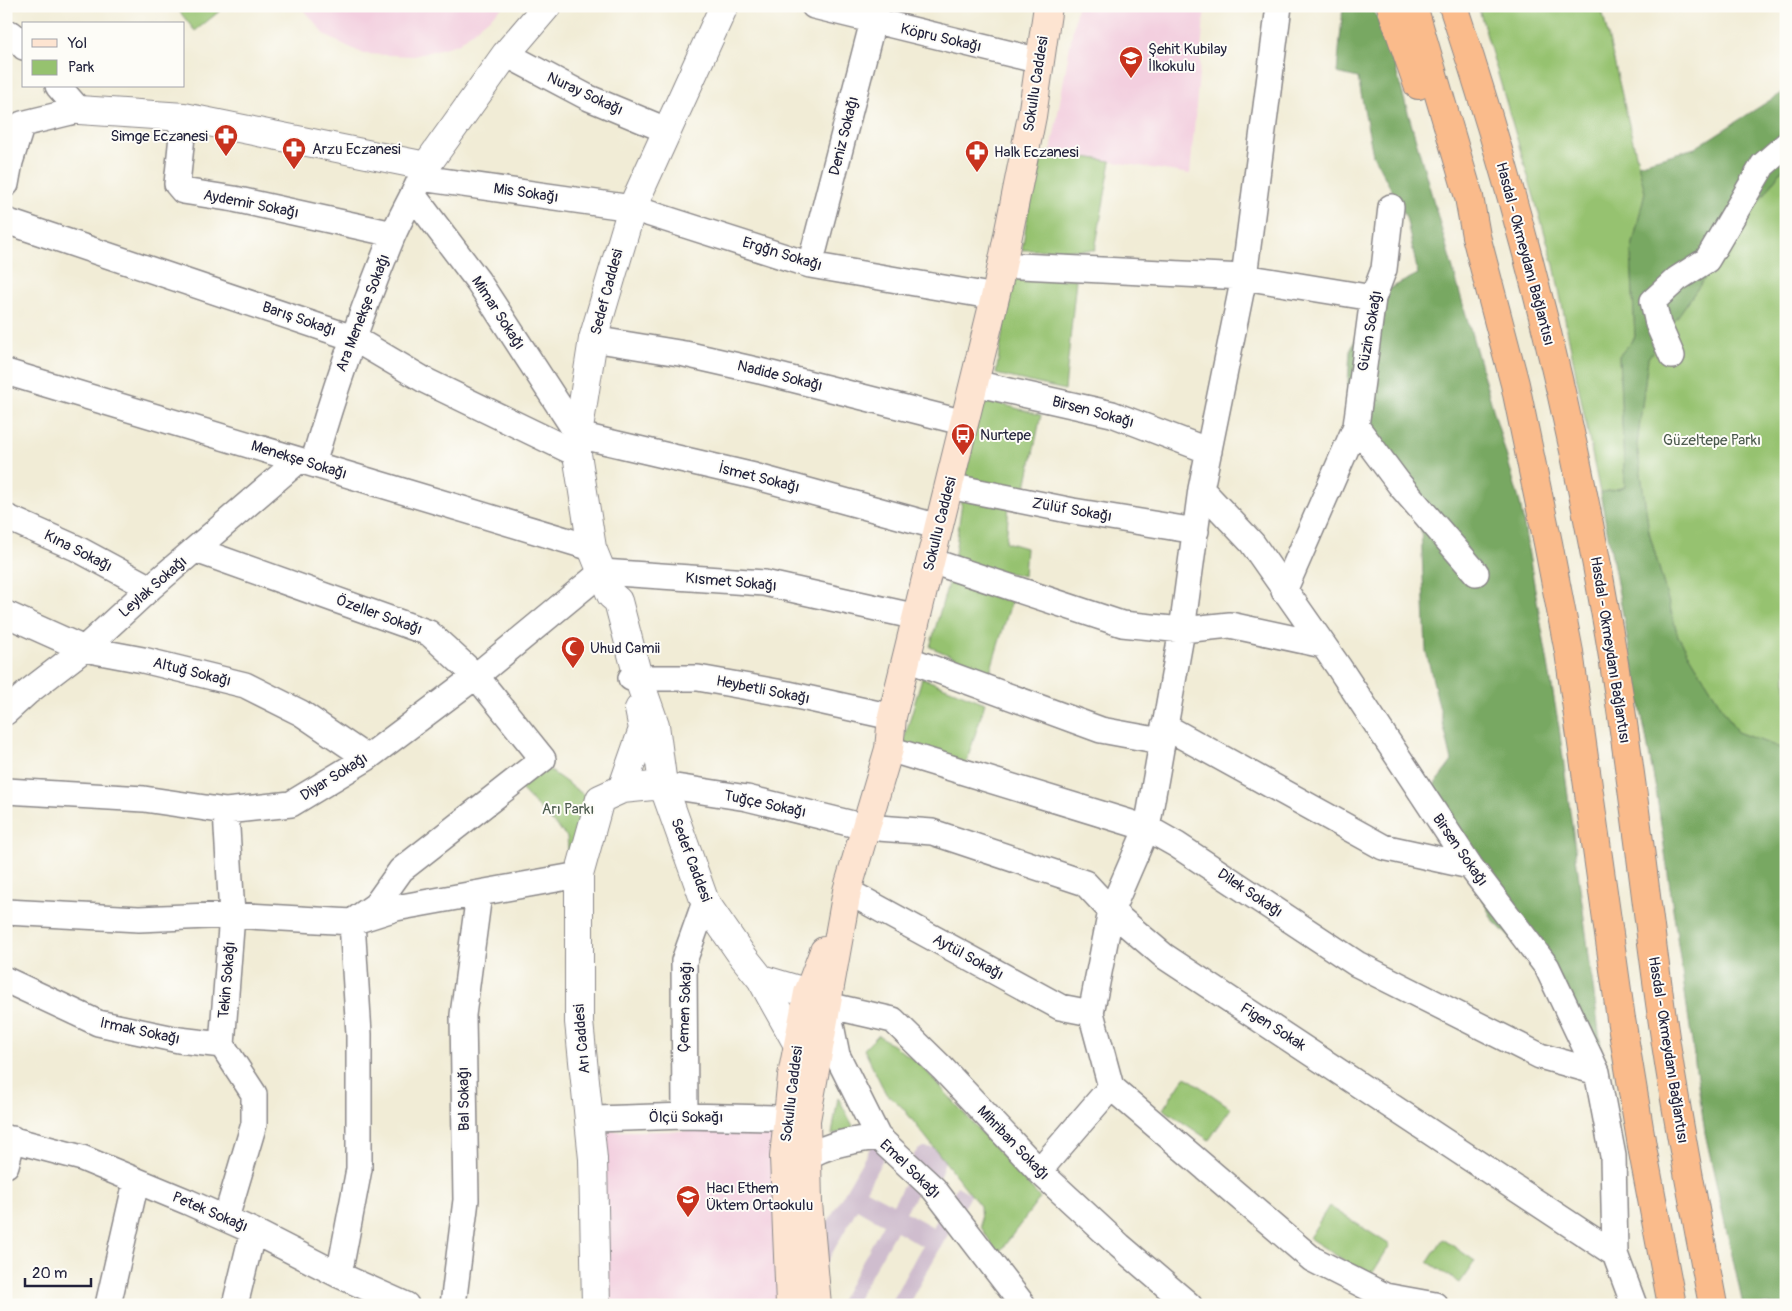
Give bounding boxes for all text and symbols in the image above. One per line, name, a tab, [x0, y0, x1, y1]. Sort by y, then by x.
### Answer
street label: Köpru Sokağı	[899, 19, 983, 57]
legend	[22, 22, 185, 88]
text: Yol	[67, 34, 87, 53]
street label: Sokullu Caddesi	[1019, 35, 1053, 133]
place label: Şehit Kubilay İlkokulu	[1148, 40, 1228, 76]
school or university icon: Şehit Kubilay İlkokulu	[1118, 45, 1144, 79]
text: Park	[68, 58, 95, 77]
street label: Nuray Sokağı	[544, 68, 626, 120]
street label: Deniz Sokağı	[825, 95, 863, 177]
pharmacy icon: Simge Eczanesi	[213, 123, 239, 157]
place label: Simge Eczanesi	[110, 127, 208, 146]
pharmacy icon: Arzu Eczanesi	[281, 136, 307, 170]
pharmacy icon: Halk Eczanesi	[964, 139, 990, 173]
place label: Arzu Eczanesi	[312, 140, 401, 159]
place label: Halk Eczanesi	[994, 143, 1079, 162]
street label: Hasdal - Okmeydanı Bağlantısı	[1491, 160, 1559, 348]
street label: Mis Sokağı	[492, 179, 560, 207]
street label: Aydemir Sokağı	[202, 185, 300, 223]
street label: Ergğn Sokağı	[740, 233, 824, 275]
street label: Sedef Caddesi	[586, 247, 628, 337]
street label: Ara Menekşe Sokağı	[332, 251, 394, 375]
street label: Mimar Sokağı	[467, 273, 529, 353]
street label: Güzin Sokağı	[1354, 289, 1386, 373]
street label: Barış Sokağı	[260, 298, 338, 340]
street label: Nadide Sokağı	[735, 356, 825, 396]
street label: Birsen Sokağı	[1050, 392, 1136, 432]
bus stop icon: Nurtepe	[950, 422, 976, 456]
place label: Nurtepe	[980, 426, 1032, 445]
park label: Güzeltepe Parkı	[1663, 431, 1761, 450]
street label: Menekşe Sokağı	[249, 436, 349, 484]
street label: İsmet Sokağı	[717, 459, 801, 497]
street label: Sokullu Caddesi	[919, 475, 961, 573]
street label: Zülüf Sokağı	[1031, 494, 1113, 526]
street label: Kına Sokağı	[41, 526, 115, 576]
street label: Leylak Sokağı	[115, 552, 191, 622]
street label: Hasdal - Okmeydanı Bağlantısı	[1586, 555, 1634, 745]
street label: Kısmet Sokağı	[684, 569, 778, 595]
street label: Özeller Sokağı	[333, 591, 425, 639]
mosque icon: Uhud Camii	[560, 635, 586, 669]
place label: Uhud Camii	[590, 639, 660, 658]
street label: Altuğ Sokağı	[151, 653, 233, 691]
street label: Heybetli Sokağı	[715, 672, 811, 708]
street label: Diyar Sokağı	[297, 749, 371, 805]
street label: Tuğçe Sokağı	[722, 786, 808, 822]
park label: Arı Parkı	[542, 800, 594, 819]
street label: Birsen Sokağı	[1428, 810, 1492, 890]
street label: Sedef Caddesi	[666, 815, 716, 905]
street label: Dilek Sokağı	[1214, 864, 1286, 922]
street label: Aytül Sokağı	[929, 930, 1007, 984]
street label: Tekin Sokağı	[214, 941, 240, 1019]
street label: Hasdal - Okmeydanı Bağlantısı	[1644, 955, 1692, 1145]
street label: Çemen Sokağı	[674, 961, 696, 1053]
street label: Figen Sokak	[1237, 999, 1310, 1056]
street label: Arı Caddesi	[569, 1003, 595, 1075]
street label: Irmak Sokağı	[98, 1013, 182, 1049]
street label: Sokullu Caddesi	[777, 1045, 807, 1143]
street label: Bal Sokağı	[454, 1067, 474, 1131]
street label: Mihriban Sokağı	[973, 1102, 1053, 1184]
street label: Ölçü Sokağı	[649, 1108, 723, 1127]
street label: Emel Sokağı	[876, 1135, 944, 1203]
place label: Hacı Ethem Üktem Ortaokulu	[706, 1179, 813, 1215]
school or university icon: Hacı Ethem Üktem Ortaokulu	[675, 1184, 701, 1218]
street label: Petek Sokağı	[169, 1188, 251, 1236]
scale bar	[25, 1256, 91, 1288]
text: 20 m	[32, 1264, 67, 1283]

